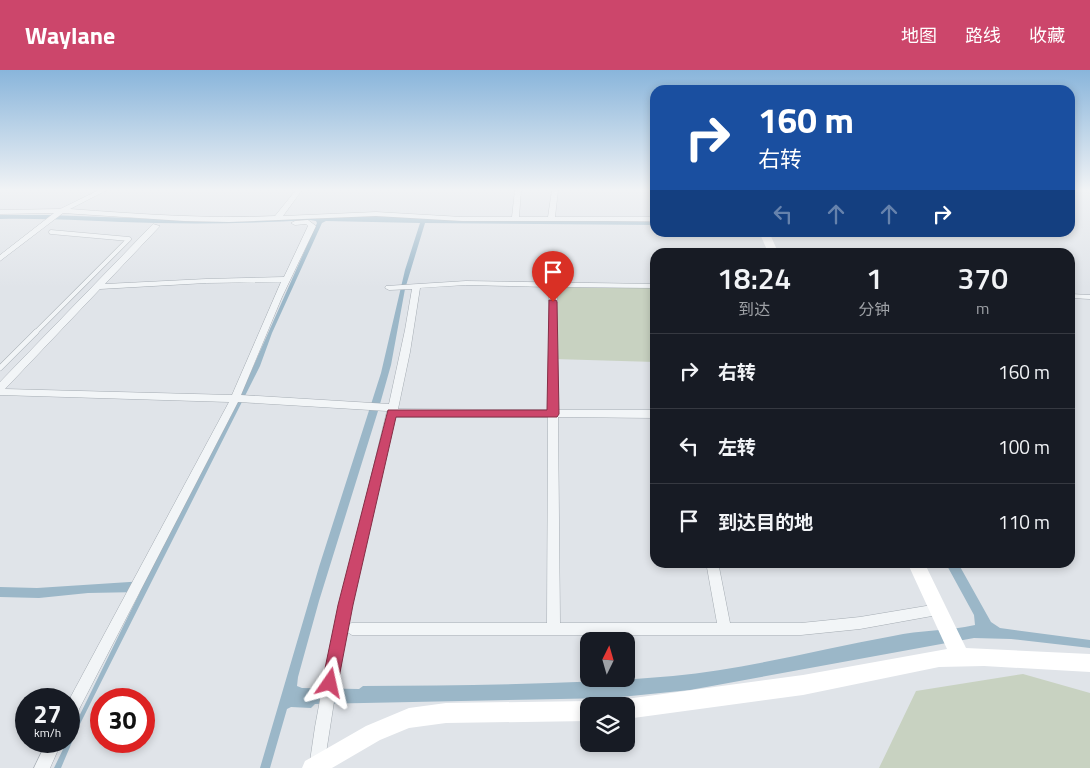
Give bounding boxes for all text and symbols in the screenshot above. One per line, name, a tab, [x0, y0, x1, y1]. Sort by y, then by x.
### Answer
text: Waylane	[25, 17, 115, 53]
text: 地图	[901, 22, 937, 49]
text: 路线	[965, 22, 1001, 49]
text: 收藏	[1029, 22, 1065, 49]
text: 160 m	[758, 93, 854, 147]
icon: right	[675, 105, 740, 170]
text: 右转	[758, 142, 802, 176]
icon: left	[769, 200, 797, 228]
icon: ahead	[822, 200, 850, 228]
icon: ahead	[875, 200, 903, 228]
icon: right	[928, 200, 956, 228]
pin	[532, 251, 574, 302]
text: 18:24	[717, 255, 791, 301]
text: 1	[866, 255, 883, 301]
text: 370	[958, 255, 1008, 301]
icon: arrive	[539, 258, 567, 286]
text: m	[976, 296, 989, 320]
text: 到达	[738, 297, 770, 321]
text: 分钟	[858, 297, 890, 321]
icon: right	[675, 357, 703, 385]
text: 右转	[718, 357, 756, 386]
text: 160 m	[998, 357, 1050, 386]
icon: left	[675, 432, 703, 460]
text: 左转	[718, 432, 756, 461]
text: 100 m	[998, 432, 1050, 461]
icon: arrive	[675, 507, 703, 535]
text: 到达目的地	[718, 507, 813, 536]
text: 110 m	[998, 507, 1050, 536]
north arrow	[580, 632, 635, 688]
map controls	[580, 632, 635, 752]
position arrow	[303, 656, 355, 708]
speed limit sign: 30	[90, 688, 155, 753]
text: 27	[33, 695, 62, 733]
button: layers	[580, 697, 635, 752]
text: km/h	[34, 723, 61, 742]

